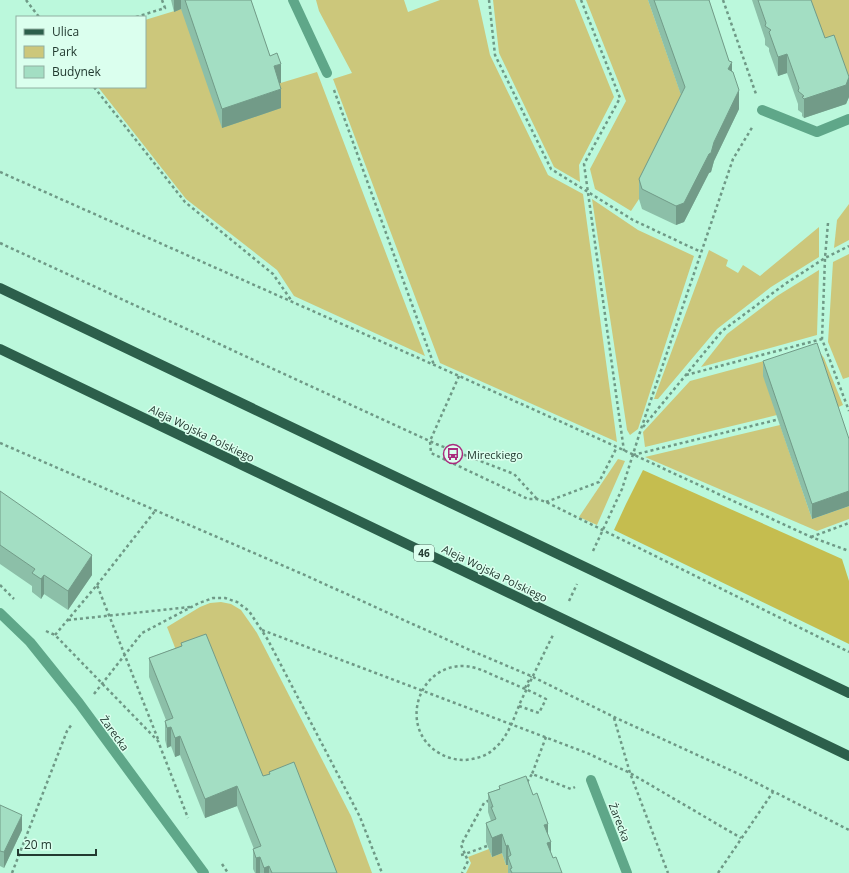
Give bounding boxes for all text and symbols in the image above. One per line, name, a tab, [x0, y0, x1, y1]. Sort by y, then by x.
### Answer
legend	[16, 16, 146, 88]
text: Ulica	[52, 23, 79, 40]
text: Park	[52, 43, 78, 60]
text: Budynek	[52, 63, 102, 80]
street label: Aleja Wojska Polskiego	[147, 401, 258, 465]
bus stop icon: Mireckiego	[442, 443, 464, 465]
place label: Mireckiego	[467, 447, 523, 462]
street label: Aleja Wojska Polskiego	[440, 541, 551, 605]
road number: 46	[414, 545, 434, 561]
street label: Żarecka	[97, 712, 133, 754]
street label: Żarecka	[606, 801, 634, 843]
scale bar	[18, 831, 96, 857]
text: 20 m	[24, 836, 52, 853]

